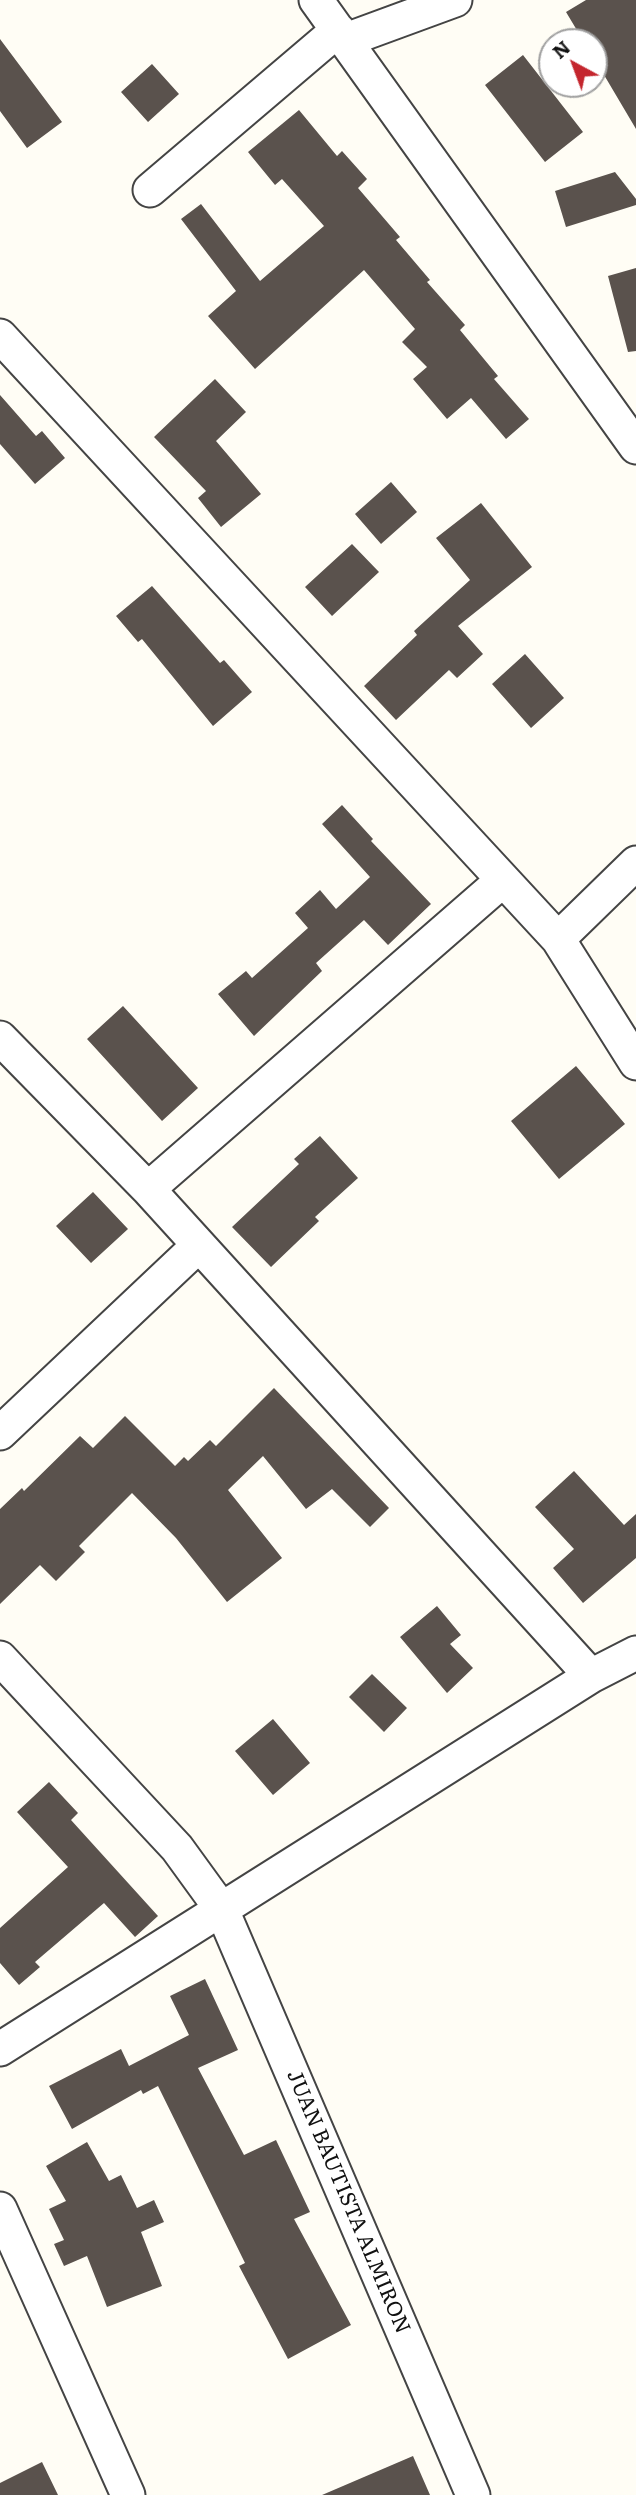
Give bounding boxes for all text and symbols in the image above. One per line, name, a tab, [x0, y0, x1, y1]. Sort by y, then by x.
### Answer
north arrow	[538, 28, 608, 98]
text: N	[545, 33, 576, 64]
street label: JUAN BAUTISTA ALMIRON	[281, 2066, 415, 2338]

